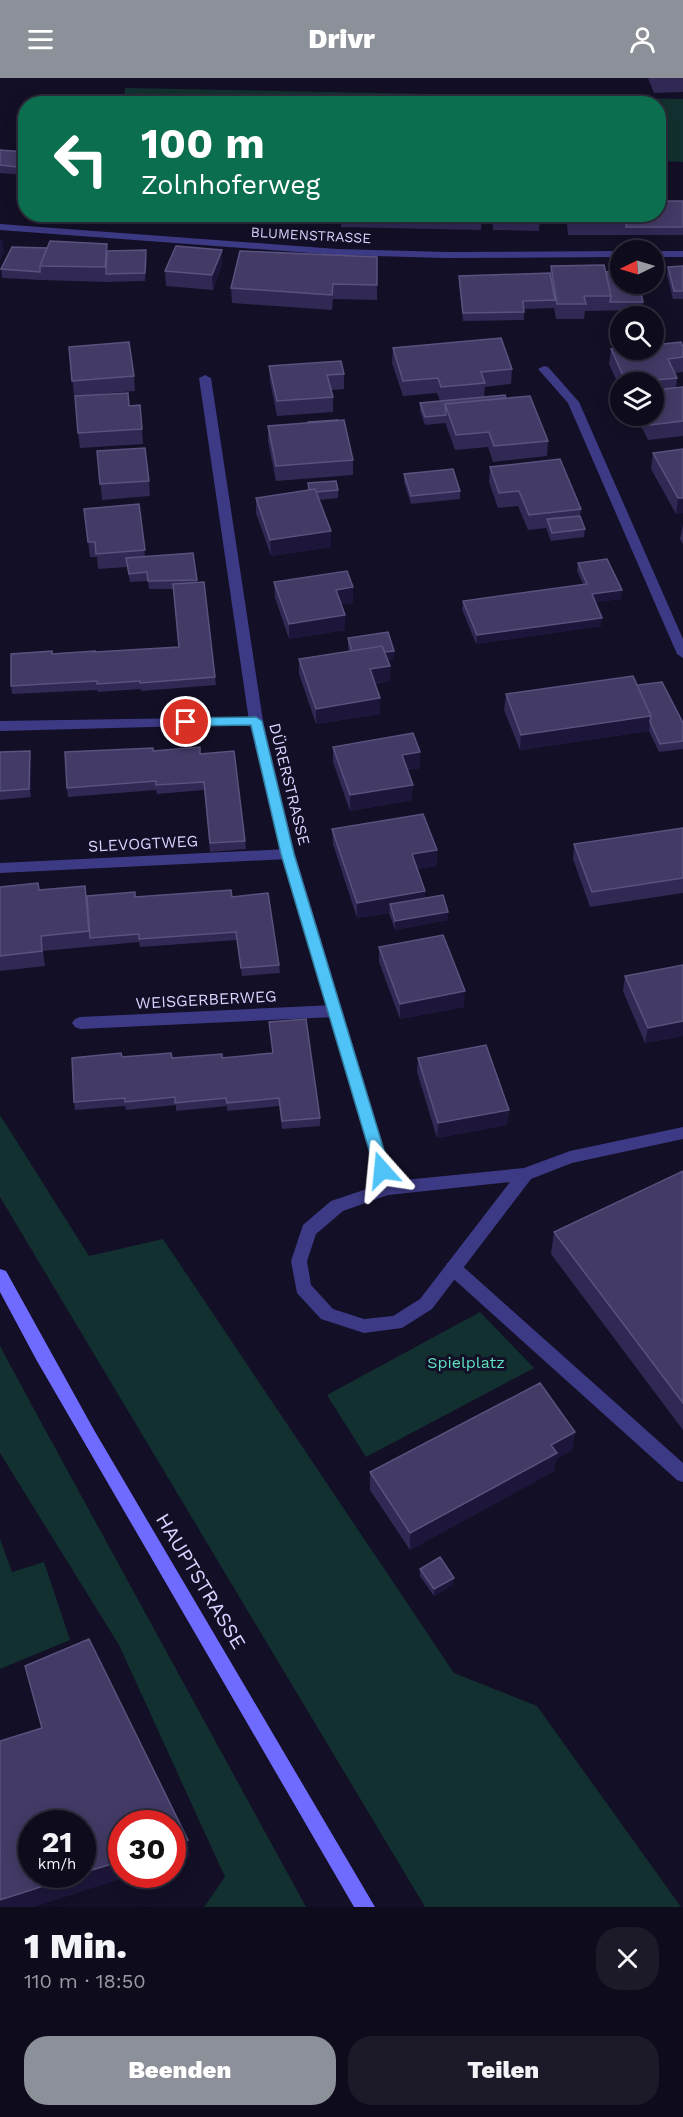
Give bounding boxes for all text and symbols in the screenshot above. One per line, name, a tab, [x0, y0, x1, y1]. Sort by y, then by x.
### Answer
icon: menu	[24, 23, 57, 56]
text: Drivr	[308, 23, 375, 55]
icon: person	[626, 23, 659, 56]
text: 100 m	[141, 119, 265, 168]
icon: left	[42, 120, 120, 198]
text: Zolnhoferweg	[141, 169, 320, 201]
street label: BLUMENSTRASSE	[250, 224, 372, 246]
north arrow	[610, 240, 664, 294]
map controls	[610, 240, 664, 426]
button: search	[610, 306, 664, 360]
button: layers	[610, 372, 664, 426]
pin	[160, 696, 211, 747]
icon: arrive	[169, 705, 202, 738]
street label: DÜRERSTRASSE	[265, 721, 314, 847]
street label: SLEVOGTWEG	[88, 831, 199, 856]
street label: WEISGERBERWEG	[135, 986, 277, 1013]
position arrow	[350, 1138, 414, 1202]
park label: Spielplatz	[427, 1353, 505, 1372]
street label: HAUPTSTRASSE	[151, 1509, 251, 1653]
speed limit sign: 30	[108, 1810, 186, 1888]
text: 21	[42, 1824, 72, 1859]
text: km/h	[38, 1855, 76, 1873]
text: 1 Min.	[24, 1925, 127, 1967]
button: close	[596, 1927, 659, 1990]
text: 110 m · 18:50	[24, 1969, 146, 1993]
button: Beenden	[24, 2036, 336, 2105]
button: Teilen	[348, 2036, 659, 2105]

